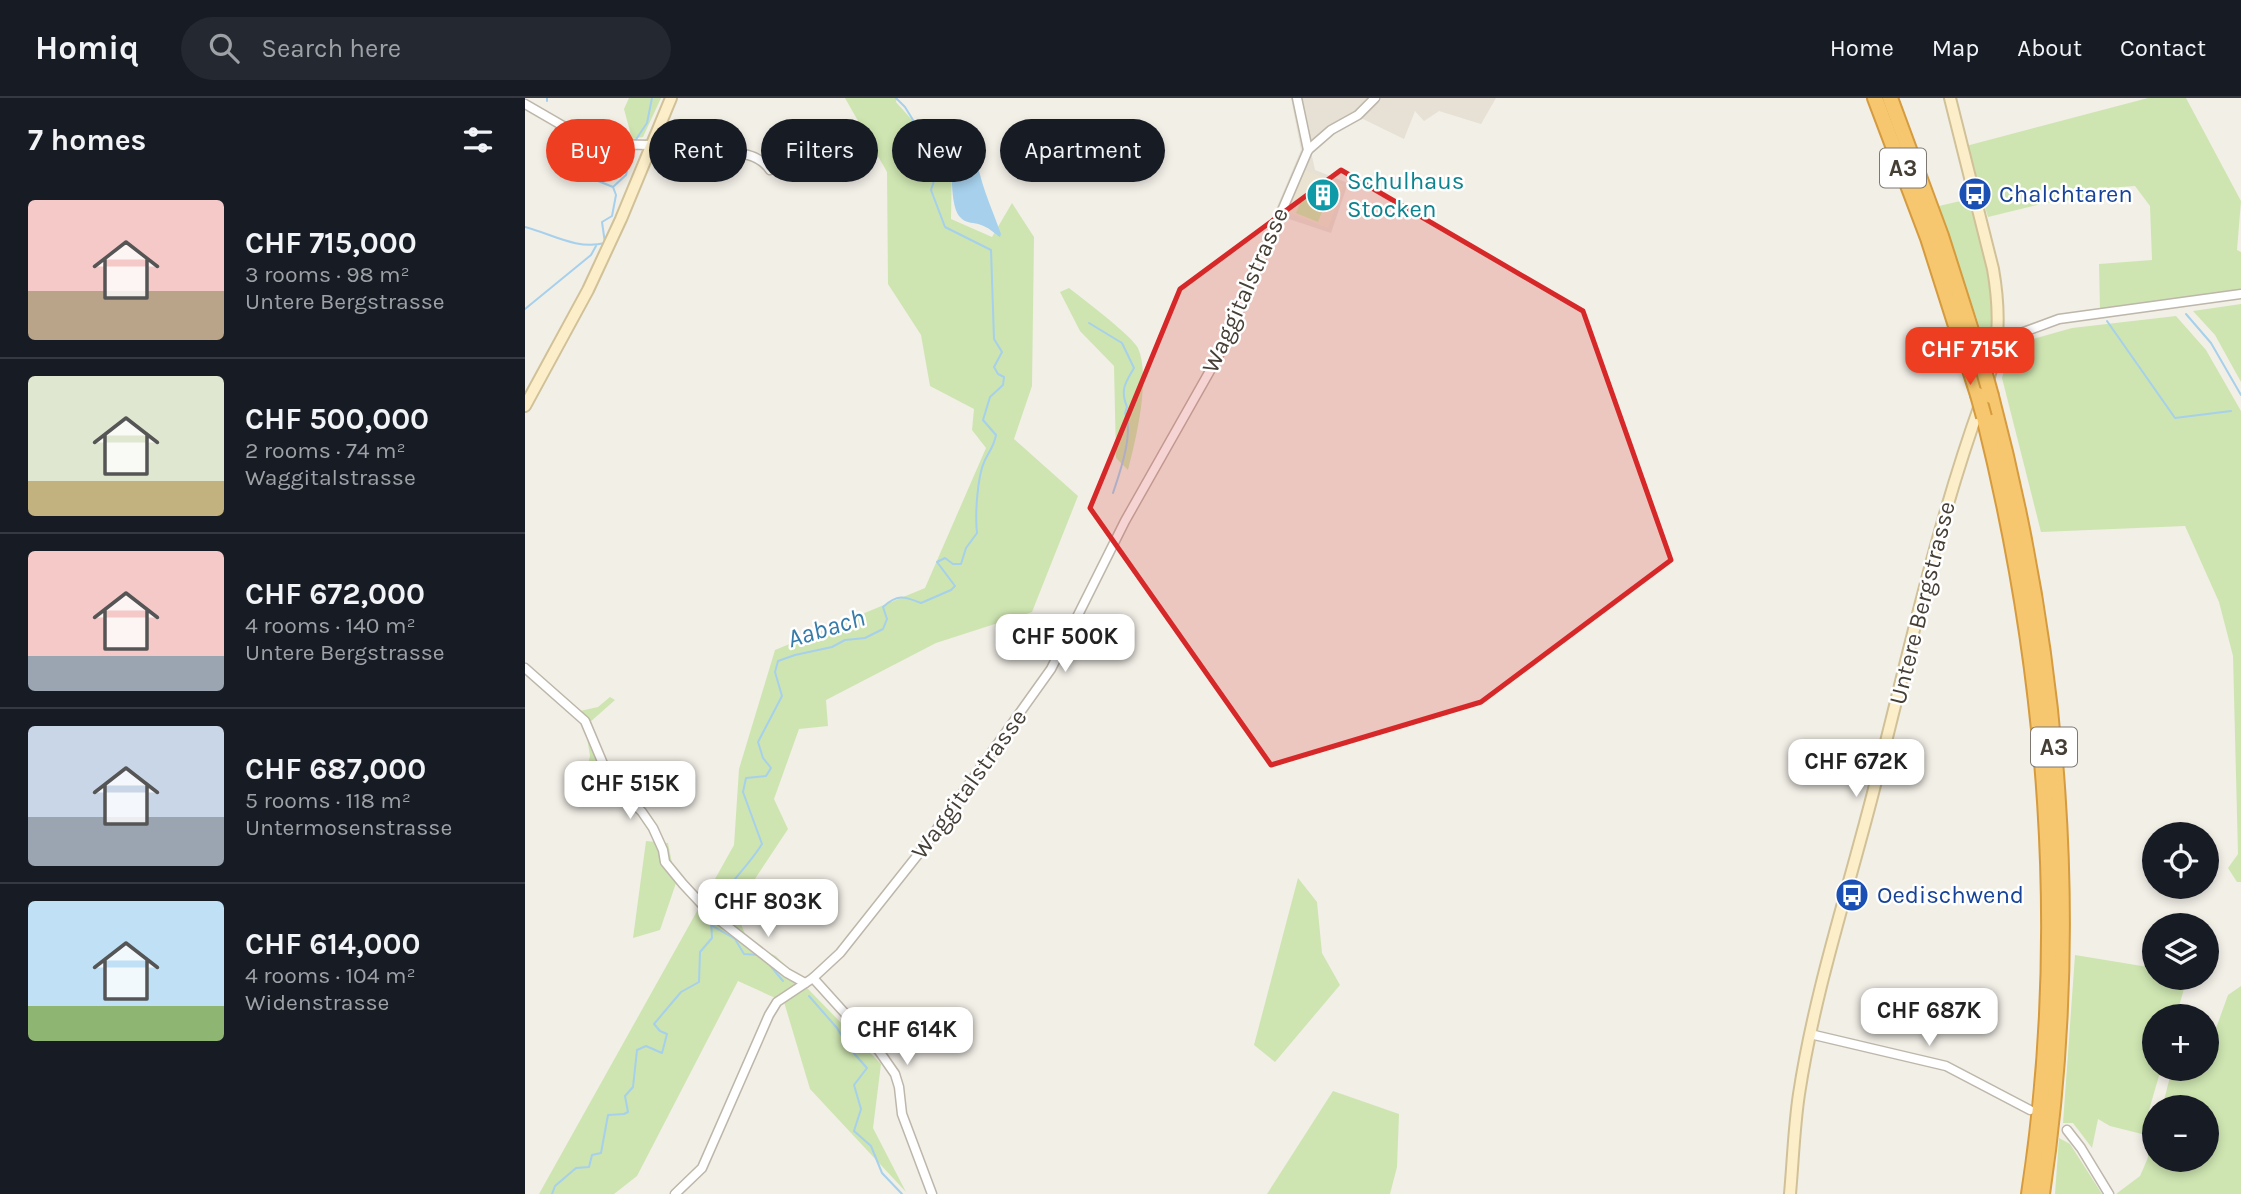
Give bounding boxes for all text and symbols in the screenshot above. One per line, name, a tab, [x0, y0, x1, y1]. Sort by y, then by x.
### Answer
search box	[181, 17, 671, 80]
text: Homiq	[35, 29, 139, 67]
icon: search	[205, 29, 243, 67]
text: Search here	[261, 33, 401, 64]
text: Home	[1830, 34, 1894, 62]
text: Map	[1932, 34, 1979, 62]
text: About	[2017, 34, 2082, 62]
text: Contact	[2120, 34, 2206, 62]
chip: Buy	[546, 119, 635, 182]
chip: Rent	[649, 119, 747, 182]
chip: Filters	[761, 119, 878, 182]
chip: New	[892, 119, 986, 182]
chip: Apartment	[1000, 119, 1165, 182]
icon: filters	[459, 121, 497, 159]
text: 7 homes	[28, 122, 146, 158]
road number: A3	[1880, 148, 1926, 188]
place label: Schulhaus Stocken	[1347, 167, 1464, 223]
bus stop icon: Chalchtaren	[1956, 175, 1994, 213]
building icon: Schulhaus Stocken	[1304, 176, 1342, 214]
place label: Chalchtaren	[1999, 180, 2133, 208]
street label: Waggitalstrasse	[1196, 203, 1294, 377]
text: CHF 715,000	[245, 225, 417, 261]
icon: home	[84, 228, 168, 312]
text: 3 rooms · 98 m²	[245, 261, 410, 288]
text: Untere Bergstrasse	[245, 288, 445, 315]
pin: CHF 715K	[1898, 328, 2042, 387]
text: CHF 715K	[1921, 336, 2019, 363]
text: CHF 500,000	[245, 401, 429, 437]
icon: home	[84, 404, 168, 488]
text: 2 rooms · 74 m²	[245, 437, 406, 464]
text: Waggitalstrasse	[245, 464, 416, 491]
street label: Untere Bergstrasse	[1883, 499, 1961, 707]
text: CHF 672,000	[245, 576, 425, 612]
icon: home	[84, 579, 168, 663]
water label: Aabach	[783, 602, 869, 654]
text: 4 rooms · 140 m²	[245, 612, 416, 639]
pin: CHF 500K	[993, 614, 1137, 674]
text: CHF 500K	[1012, 623, 1118, 650]
text: Untere Bergstrasse	[245, 639, 445, 666]
street label: Waggitalstrasse	[905, 704, 1033, 864]
road number: A3	[2031, 727, 2077, 766]
pin: CHF 672K	[1784, 740, 1928, 799]
text: CHF 672K	[1804, 748, 1908, 775]
text: CHF 687,000	[245, 751, 426, 787]
icon: home	[84, 754, 168, 838]
pin: CHF 515K	[558, 762, 702, 821]
text: CHF 515K	[580, 770, 680, 797]
text: 5 rooms · 118 m²	[245, 787, 411, 814]
text: Untermosenstrasse	[245, 814, 452, 841]
map controls	[2142, 822, 2219, 1172]
button: locate	[2142, 822, 2219, 899]
bus stop icon: Oedischwend	[1833, 876, 1871, 914]
pin: CHF 803K	[696, 880, 840, 939]
place label: Oedischwend	[1877, 881, 2024, 909]
text: CHF 803K	[714, 888, 822, 915]
button: layers	[2142, 913, 2219, 990]
text: CHF 614,000	[245, 926, 420, 962]
icon: home	[84, 929, 168, 1013]
text: 4 rooms · 104 m²	[245, 962, 416, 989]
pin: CHF 687K	[1857, 988, 2001, 1048]
text: Widenstrasse	[245, 989, 389, 1016]
text: CHF 687K	[1877, 997, 1981, 1024]
button: +	[2142, 1004, 2219, 1081]
pin: CHF 614K	[835, 1007, 979, 1067]
text: CHF 614K	[857, 1016, 957, 1043]
button: −	[2142, 1095, 2219, 1172]

